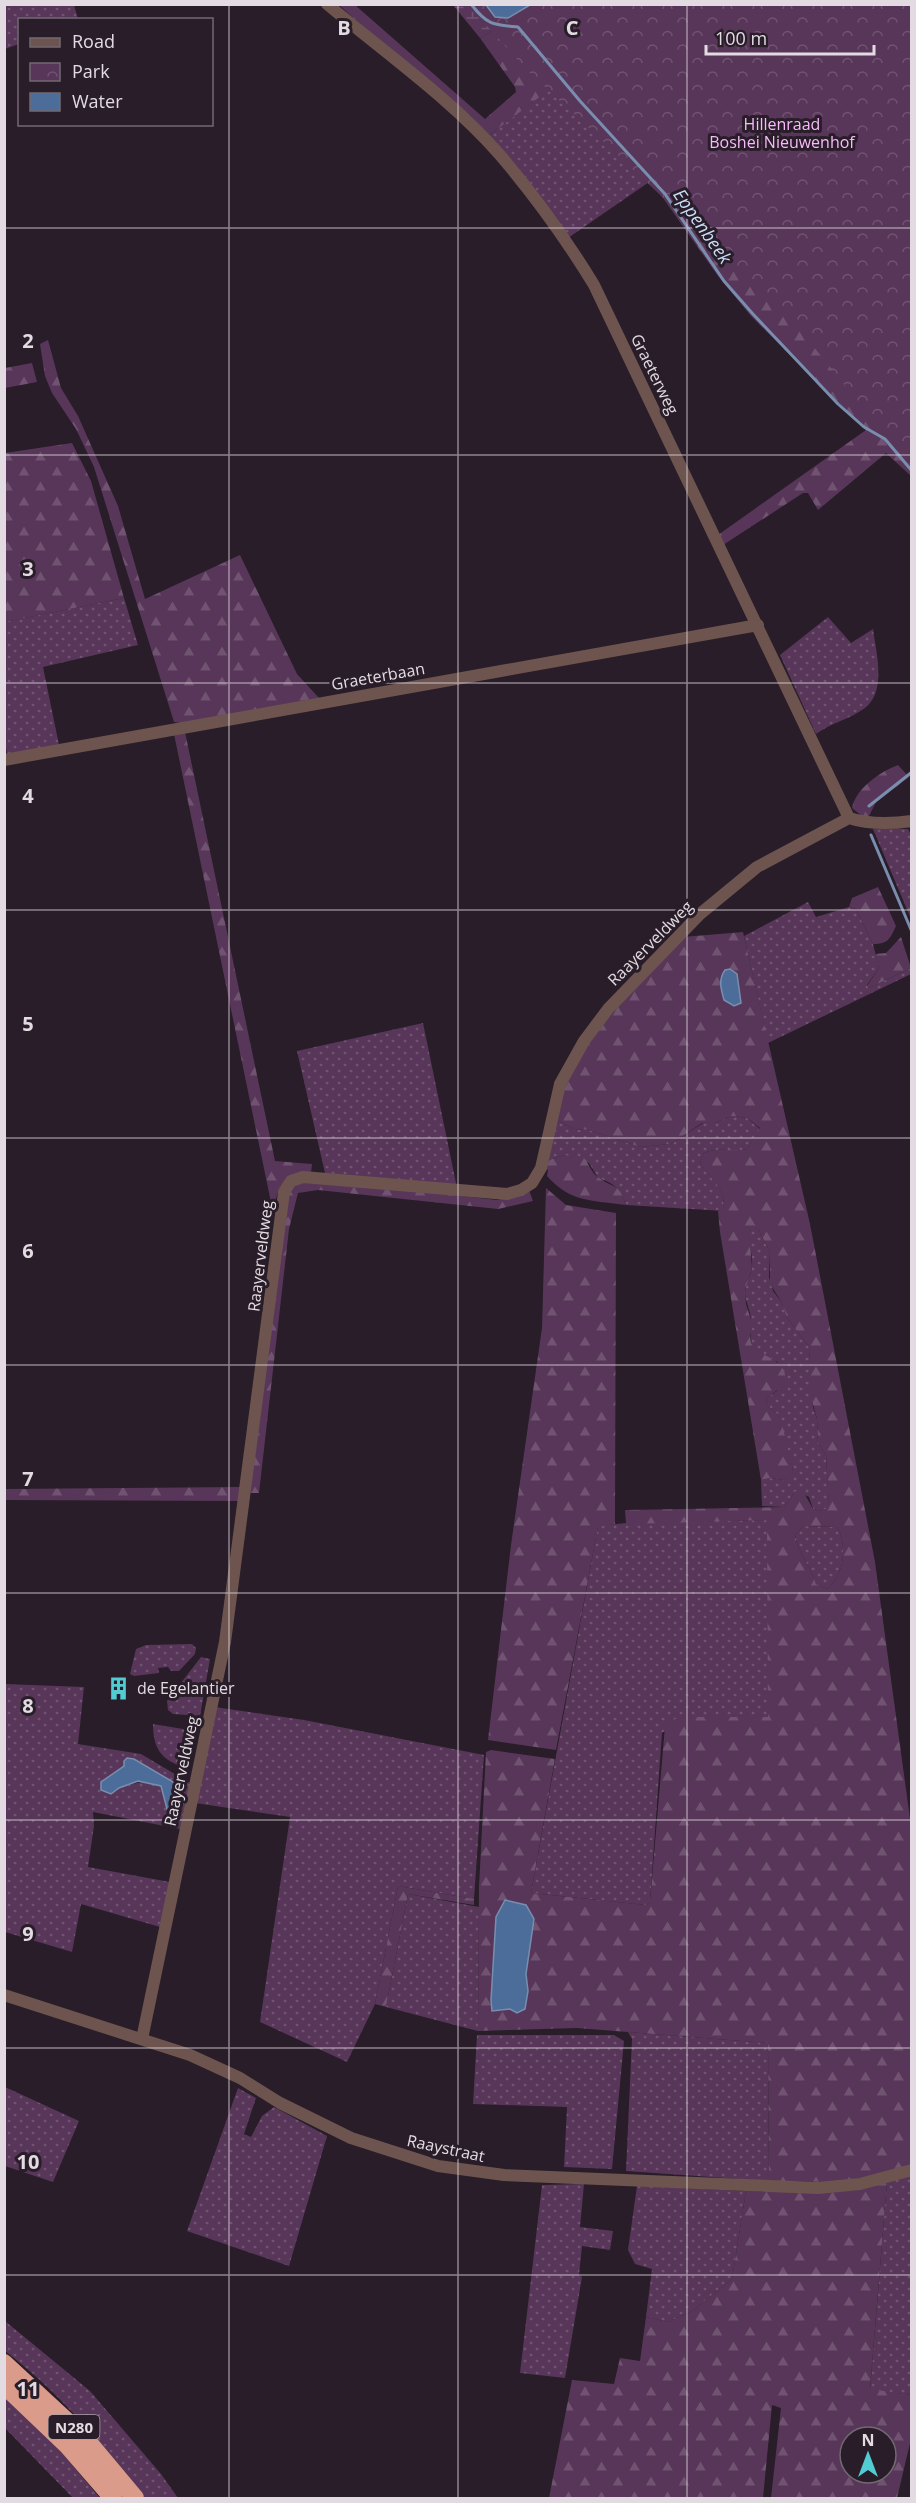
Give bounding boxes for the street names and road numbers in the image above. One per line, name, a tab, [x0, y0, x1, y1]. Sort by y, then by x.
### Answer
street label: Graeterweg	[626, 330, 684, 418]
street label: Graeterbaan	[329, 657, 427, 695]
street label: Raayerveldweg	[603, 895, 698, 990]
street label: Raayerveldweg	[242, 1199, 278, 1313]
street label: Raayerveldweg	[159, 1714, 203, 1828]
street label: Raaystraat	[405, 2129, 487, 2167]
road number: N280	[48, 2415, 100, 2439]

